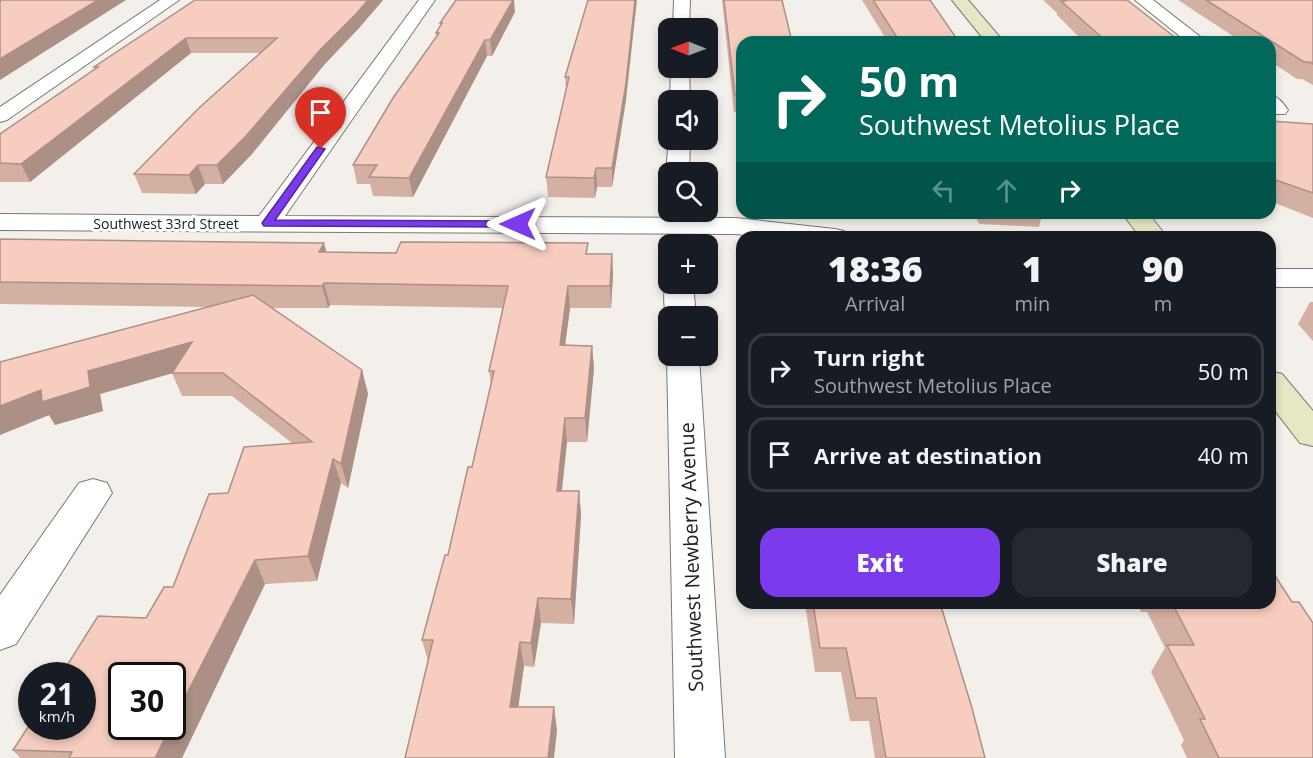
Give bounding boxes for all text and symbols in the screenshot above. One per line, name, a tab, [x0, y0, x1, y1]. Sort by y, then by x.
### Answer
north arrow	[658, 18, 718, 78]
map controls	[658, 18, 718, 366]
text: 50 m	[859, 52, 959, 109]
icon: right	[760, 60, 838, 138]
pin	[295, 87, 346, 149]
button: sound	[658, 90, 718, 150]
icon: arrive	[304, 96, 337, 129]
text: Southwest Metolius Place	[859, 106, 1180, 143]
button: search	[658, 162, 718, 222]
icon: left	[927, 174, 960, 207]
icon: ahead	[990, 174, 1023, 207]
icon: right	[1053, 174, 1086, 207]
position arrow	[486, 192, 550, 256]
street label: Southwest 33rd Street	[93, 214, 239, 233]
button: +	[658, 234, 718, 294]
text: 18:36	[828, 244, 923, 293]
text: 1	[1022, 244, 1043, 293]
text: 90	[1142, 244, 1184, 293]
text: Arrival	[845, 290, 905, 317]
text: min	[1014, 290, 1050, 317]
text: m	[1154, 290, 1172, 317]
button: −	[658, 306, 718, 366]
text: Turn right	[814, 342, 925, 372]
icon: right	[763, 354, 796, 387]
text: 50 m	[1198, 356, 1249, 386]
text: Southwest Metolius Place	[814, 372, 1052, 399]
street label: Southwest Newberry Avenue	[673, 422, 709, 692]
icon: arrive	[763, 438, 796, 471]
text: Arrive at destination	[814, 440, 1042, 470]
text: 40 m	[1198, 440, 1249, 470]
button: Exit	[760, 528, 1000, 597]
button: Share	[1012, 528, 1252, 597]
speed limit sign: 30	[108, 662, 186, 740]
text: 21	[40, 673, 74, 714]
text: km/h	[39, 706, 75, 726]

